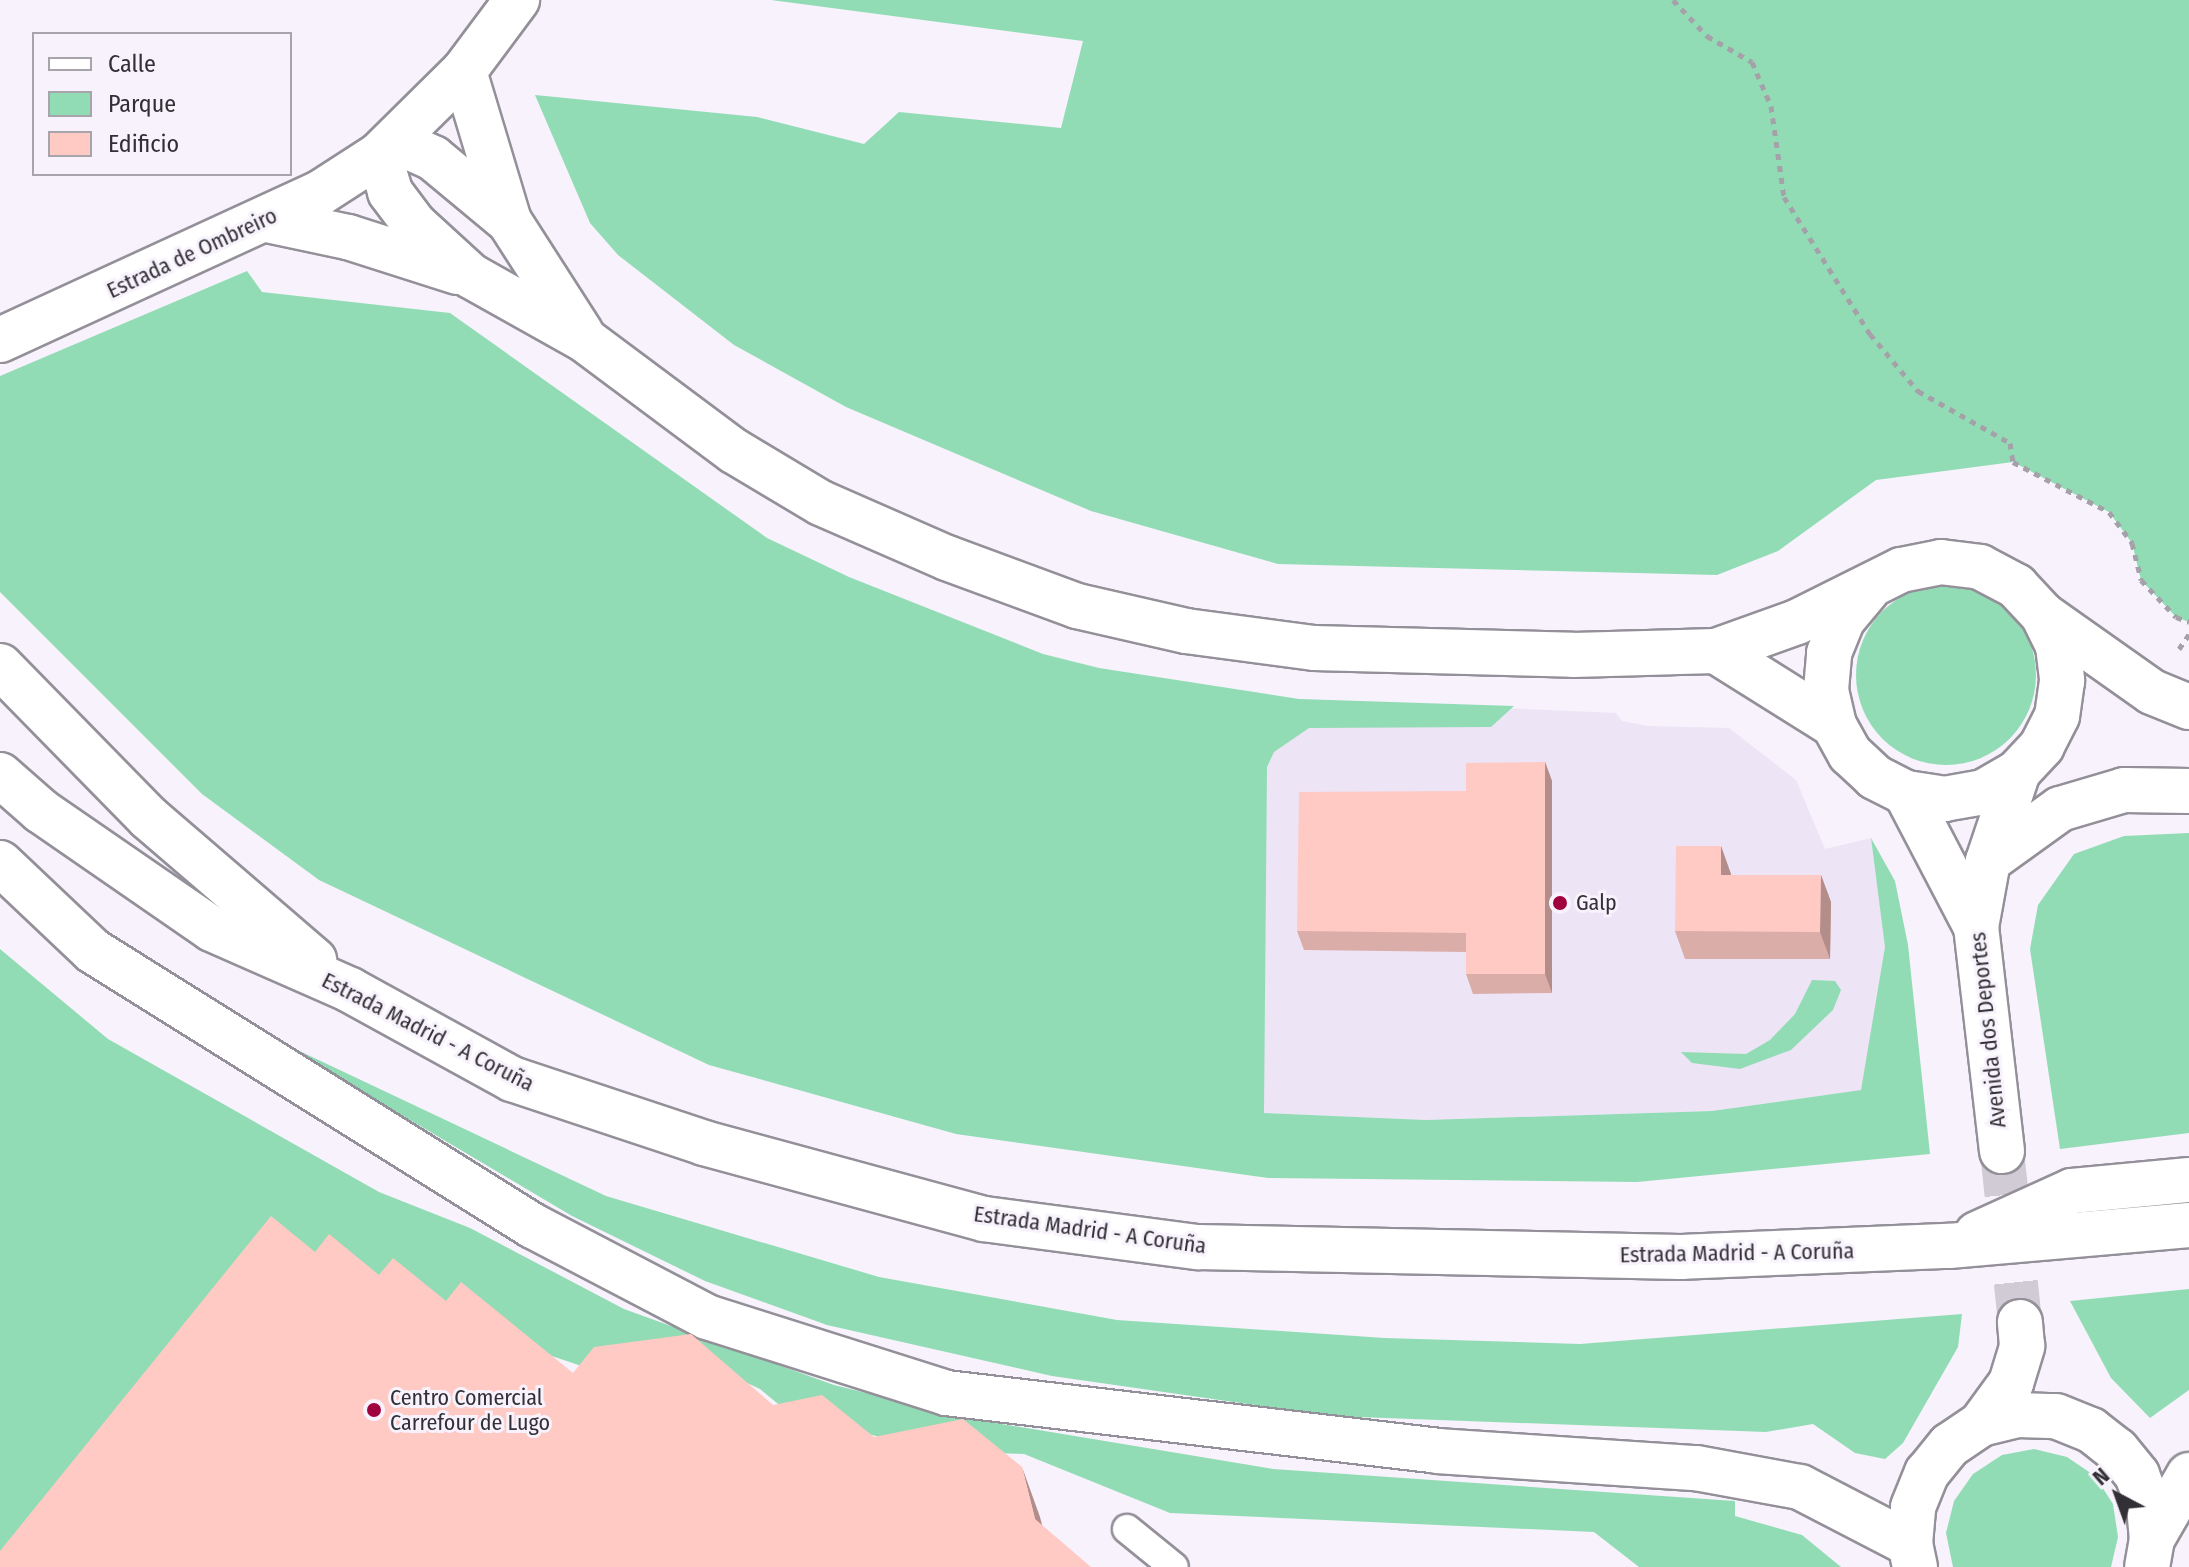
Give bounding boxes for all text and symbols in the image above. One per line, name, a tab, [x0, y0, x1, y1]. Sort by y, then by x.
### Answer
legend	[32, 32, 292, 176]
text: Calle	[108, 50, 156, 78]
text: Parque	[108, 90, 176, 118]
text: Edificio	[108, 130, 179, 158]
street label: Estrada de Ombreiro	[103, 202, 281, 304]
place label: Galp	[1576, 890, 1617, 916]
marker: Galp	[1551, 894, 1569, 912]
street label: Avenida dos Deportes	[1965, 931, 2011, 1129]
street label: Estrada Madrid - A Coruña	[317, 967, 539, 1097]
street label: Estrada Madrid - A Coruña	[972, 1201, 1208, 1259]
street label: Estrada Madrid - A Coruña	[1619, 1238, 1855, 1268]
place label: Centro Comercial Carrefour de Lugo	[390, 1384, 550, 1436]
marker: Centro Comercial Carrefour de Lugo	[365, 1401, 383, 1419]
north arrow	[2077, 1455, 2157, 1535]
text: N	[2087, 1462, 2115, 1491]

